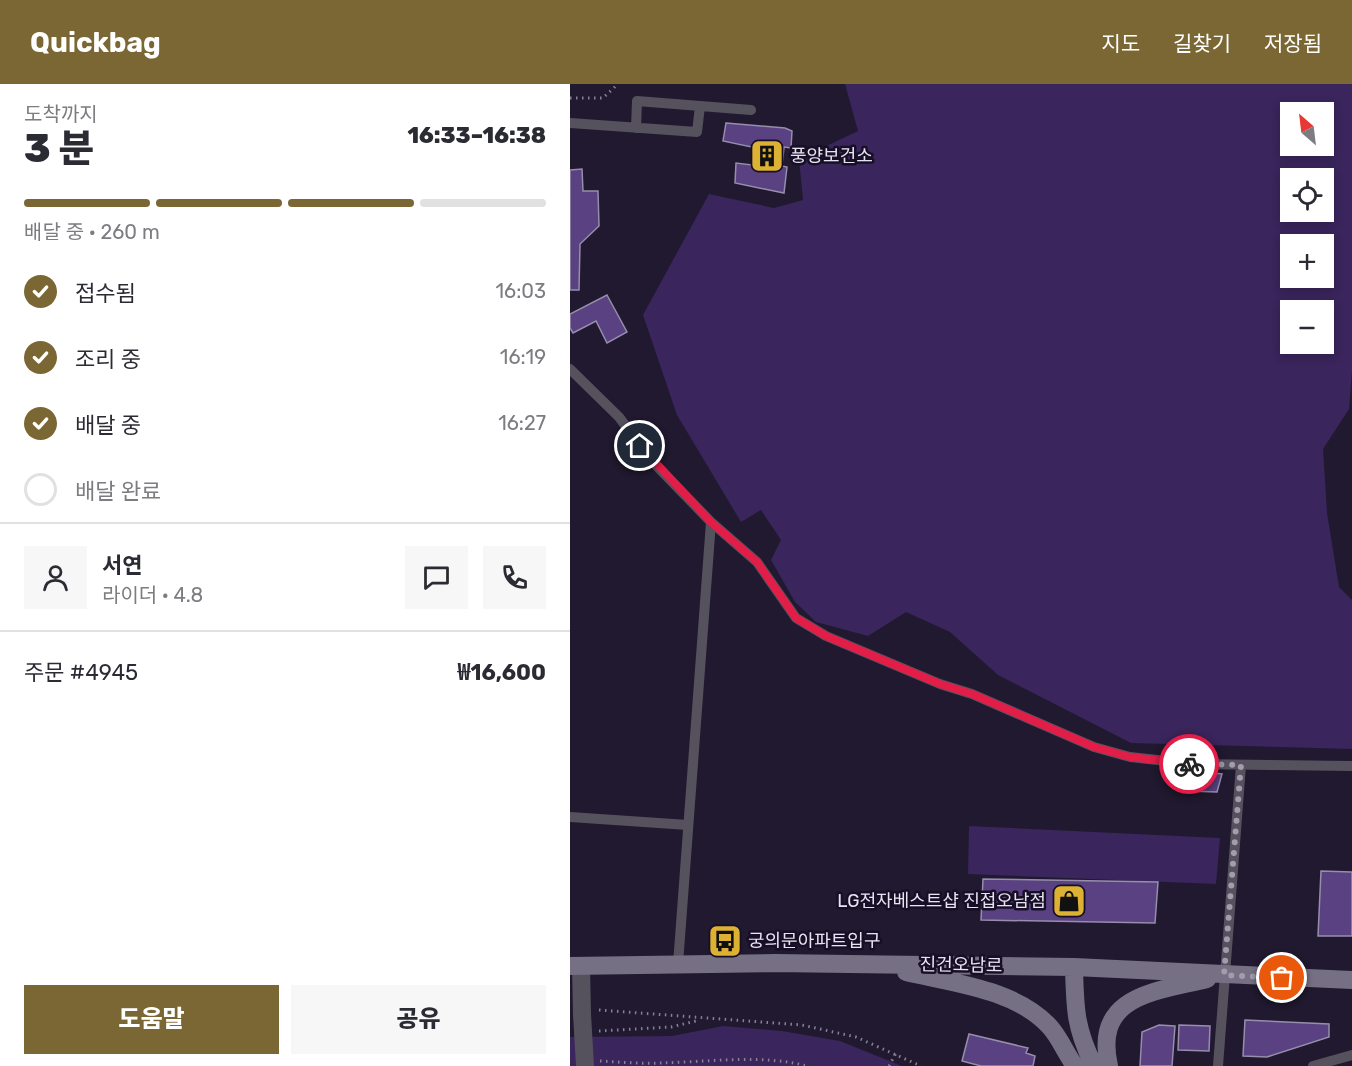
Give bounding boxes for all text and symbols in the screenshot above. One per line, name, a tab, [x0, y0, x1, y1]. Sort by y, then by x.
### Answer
text: Quickbag	[30, 26, 161, 59]
text: 지도	[1101, 31, 1140, 56]
text: 길찾기	[1173, 31, 1231, 56]
text: 저장됨	[1264, 31, 1322, 56]
text: 도착까지	[24, 102, 98, 126]
north arrow	[1280, 102, 1334, 156]
map controls	[1280, 102, 1334, 354]
text: 16:33–16:38	[407, 122, 546, 149]
text: 3 분	[24, 126, 94, 172]
building icon: 풍양보건소	[749, 138, 785, 174]
place label: 풍양보건소	[790, 145, 873, 167]
button: locate	[1280, 168, 1334, 222]
text: 배달 중 · 260 m	[24, 220, 160, 244]
button: +	[1280, 234, 1334, 288]
icon: check	[24, 275, 57, 308]
text: 16:03	[496, 279, 546, 303]
text: 접수됨	[75, 280, 136, 307]
button: −	[1280, 300, 1334, 354]
icon: check	[24, 341, 57, 374]
text: 16:19	[500, 345, 546, 369]
text: 조리 중	[75, 346, 141, 373]
icon: check	[24, 407, 57, 440]
text: 16:27	[498, 411, 546, 435]
text: 배달 중	[75, 412, 141, 439]
pin	[614, 420, 665, 471]
icon: home	[623, 429, 656, 462]
text: 배달 완료	[75, 478, 161, 505]
button: person	[24, 546, 87, 609]
button: chat	[405, 546, 468, 609]
button: phone	[483, 546, 546, 609]
text: 서연	[102, 552, 142, 579]
text: 라이더 · 4.8	[102, 583, 203, 607]
text: 주문 #4945	[24, 659, 138, 686]
text: ₩16,600	[458, 659, 546, 686]
courier	[1159, 734, 1219, 794]
icon: bike	[1173, 748, 1206, 781]
shop icon: LG전자베스트샵 진접오남점	[1051, 883, 1087, 919]
place label: LG전자베스트샵 진접오남점	[837, 890, 1046, 912]
bus stop icon: 궁의문아파트입구	[707, 923, 743, 959]
place label: 궁의문아파트입구	[748, 930, 880, 952]
pin	[1256, 952, 1307, 1003]
street label: 진건오남로	[919, 953, 1003, 977]
icon: bag	[1265, 961, 1298, 994]
button: 도움말	[24, 985, 279, 1054]
button: 공유	[291, 985, 546, 1054]

